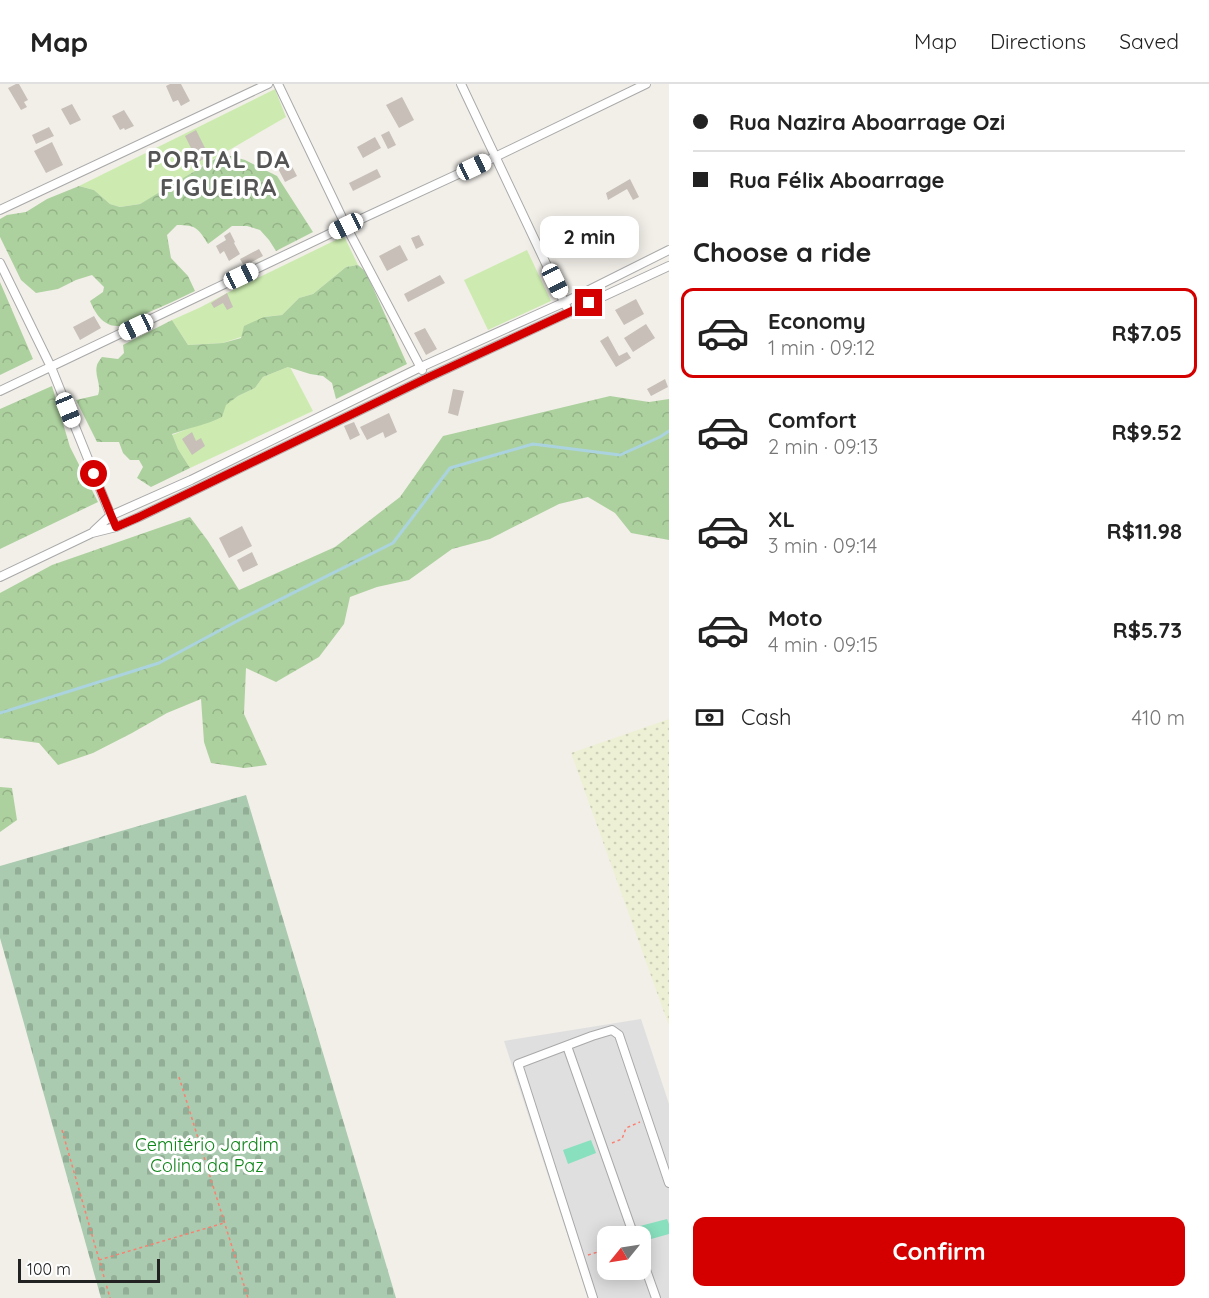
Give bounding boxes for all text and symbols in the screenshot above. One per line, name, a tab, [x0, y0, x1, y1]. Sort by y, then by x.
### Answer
text: Map	[30, 24, 88, 59]
text: Map	[914, 28, 957, 54]
text: Directions	[990, 28, 1086, 54]
text: Saved	[1119, 28, 1179, 54]
text: Rua Nazira Aboarrage Ozi	[729, 108, 1005, 136]
district label: PORTAL DA FIGUEIRA	[147, 144, 291, 202]
car	[454, 151, 494, 183]
text: Rua Félix Aboarrage	[729, 166, 944, 194]
car	[326, 210, 366, 242]
callout: 2 min	[540, 216, 638, 258]
text: 2 min	[563, 224, 616, 249]
text: Choose a ride	[693, 235, 871, 269]
car	[221, 260, 261, 292]
car	[539, 261, 571, 301]
route end	[575, 289, 602, 316]
icon: car	[696, 306, 750, 360]
text: Economy	[768, 307, 866, 335]
car	[116, 311, 156, 343]
text: R$7.05	[1112, 319, 1182, 347]
text: 1 min · 09:12	[768, 335, 875, 360]
car	[53, 390, 83, 430]
icon: car	[696, 405, 750, 459]
text: Comfort	[768, 406, 857, 434]
text: R$9.52	[1111, 418, 1182, 446]
text: 2 min · 09:13	[768, 434, 878, 459]
route start	[80, 460, 107, 487]
icon: car	[696, 504, 750, 558]
text: XL	[768, 505, 795, 533]
text: R$11.98	[1107, 517, 1182, 545]
text: 3 min · 09:14	[768, 533, 877, 558]
icon: car	[696, 603, 750, 657]
text: Moto	[768, 604, 822, 632]
text: R$5.73	[1113, 616, 1182, 644]
text: 4 min · 09:15	[768, 632, 878, 657]
icon: cash	[693, 701, 726, 734]
text: Cash	[741, 703, 792, 731]
text: 410 m	[1132, 705, 1185, 730]
park label: Cemitério Jardim Colina da Paz	[135, 1133, 279, 1177]
button: Confirm	[693, 1217, 1185, 1286]
north arrow	[597, 1226, 651, 1280]
map controls	[597, 1226, 651, 1280]
scale bar	[18, 1256, 160, 1284]
text: 100 m	[27, 1259, 71, 1279]

